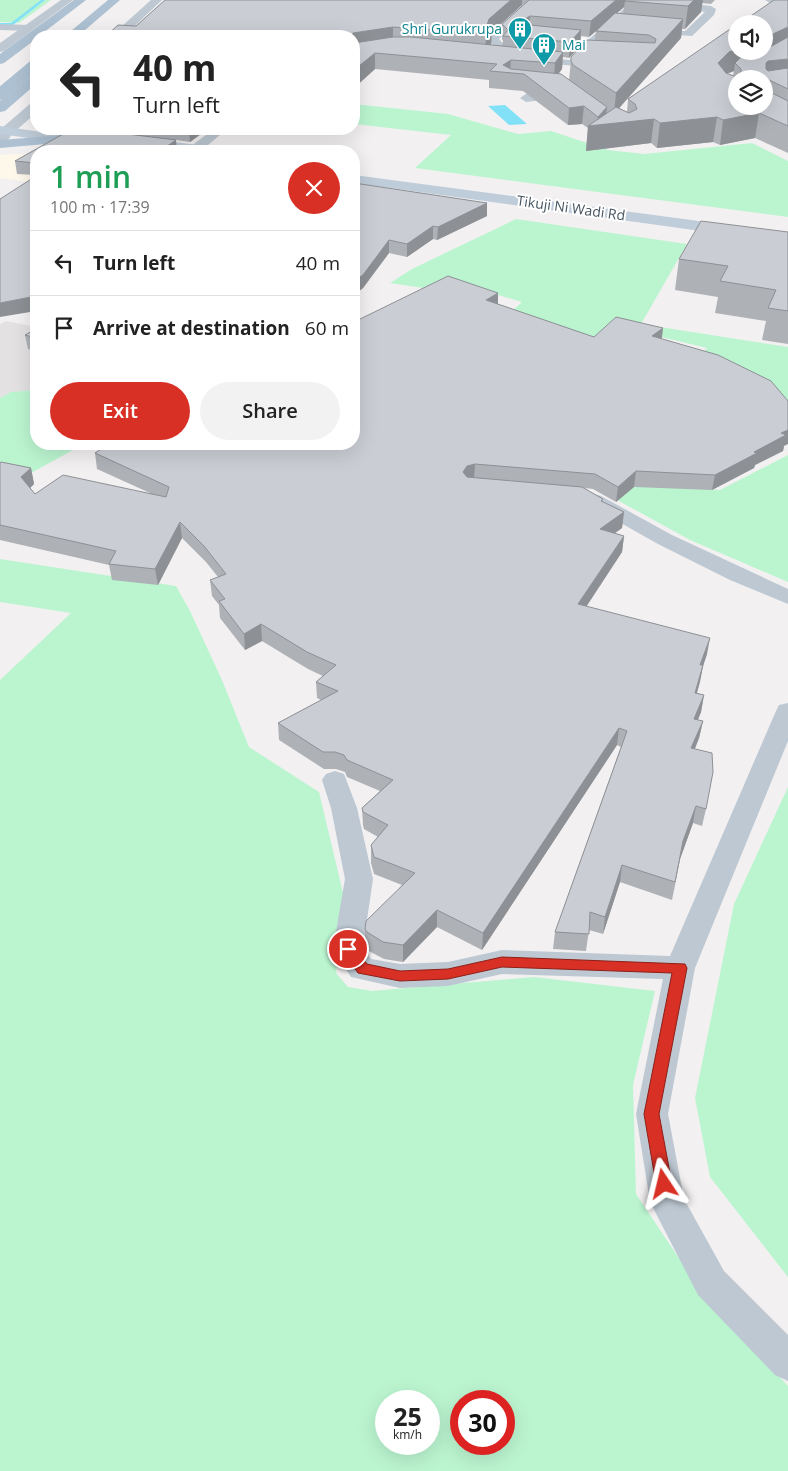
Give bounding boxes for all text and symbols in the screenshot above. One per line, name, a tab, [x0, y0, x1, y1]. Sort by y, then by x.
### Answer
map controls	[728, 15, 773, 115]
button: sound	[728, 15, 773, 60]
building icon: Shri Gurukrupa	[507, 16, 533, 50]
place label: Shri Gurukrupa	[402, 19, 502, 38]
building icon: Mai	[531, 32, 557, 66]
place label: Mai	[562, 35, 586, 54]
text: 40 m	[133, 44, 216, 91]
icon: left	[50, 50, 115, 115]
button: layers	[728, 70, 773, 115]
text: Turn left	[133, 89, 220, 119]
text: 1 min	[50, 156, 131, 197]
button: close	[288, 162, 340, 214]
street label: Tikuji Ni Wadi Rd	[516, 190, 626, 225]
text: 100 m · 17:39	[50, 196, 150, 218]
icon: left	[50, 249, 78, 277]
text: Turn left	[93, 250, 175, 276]
text: 40 m	[296, 250, 340, 276]
icon: arrive	[50, 314, 78, 342]
text: Arrive at destination	[93, 315, 290, 341]
text: 60 m	[305, 315, 349, 341]
button: Exit	[50, 382, 190, 440]
button: Share	[200, 382, 340, 440]
pin	[327, 928, 369, 970]
icon: arrive	[334, 935, 362, 963]
position arrow	[637, 1157, 689, 1209]
speed limit sign: 30	[450, 1390, 515, 1455]
text: 25	[393, 1399, 422, 1433]
text: km/h	[393, 1426, 422, 1443]

